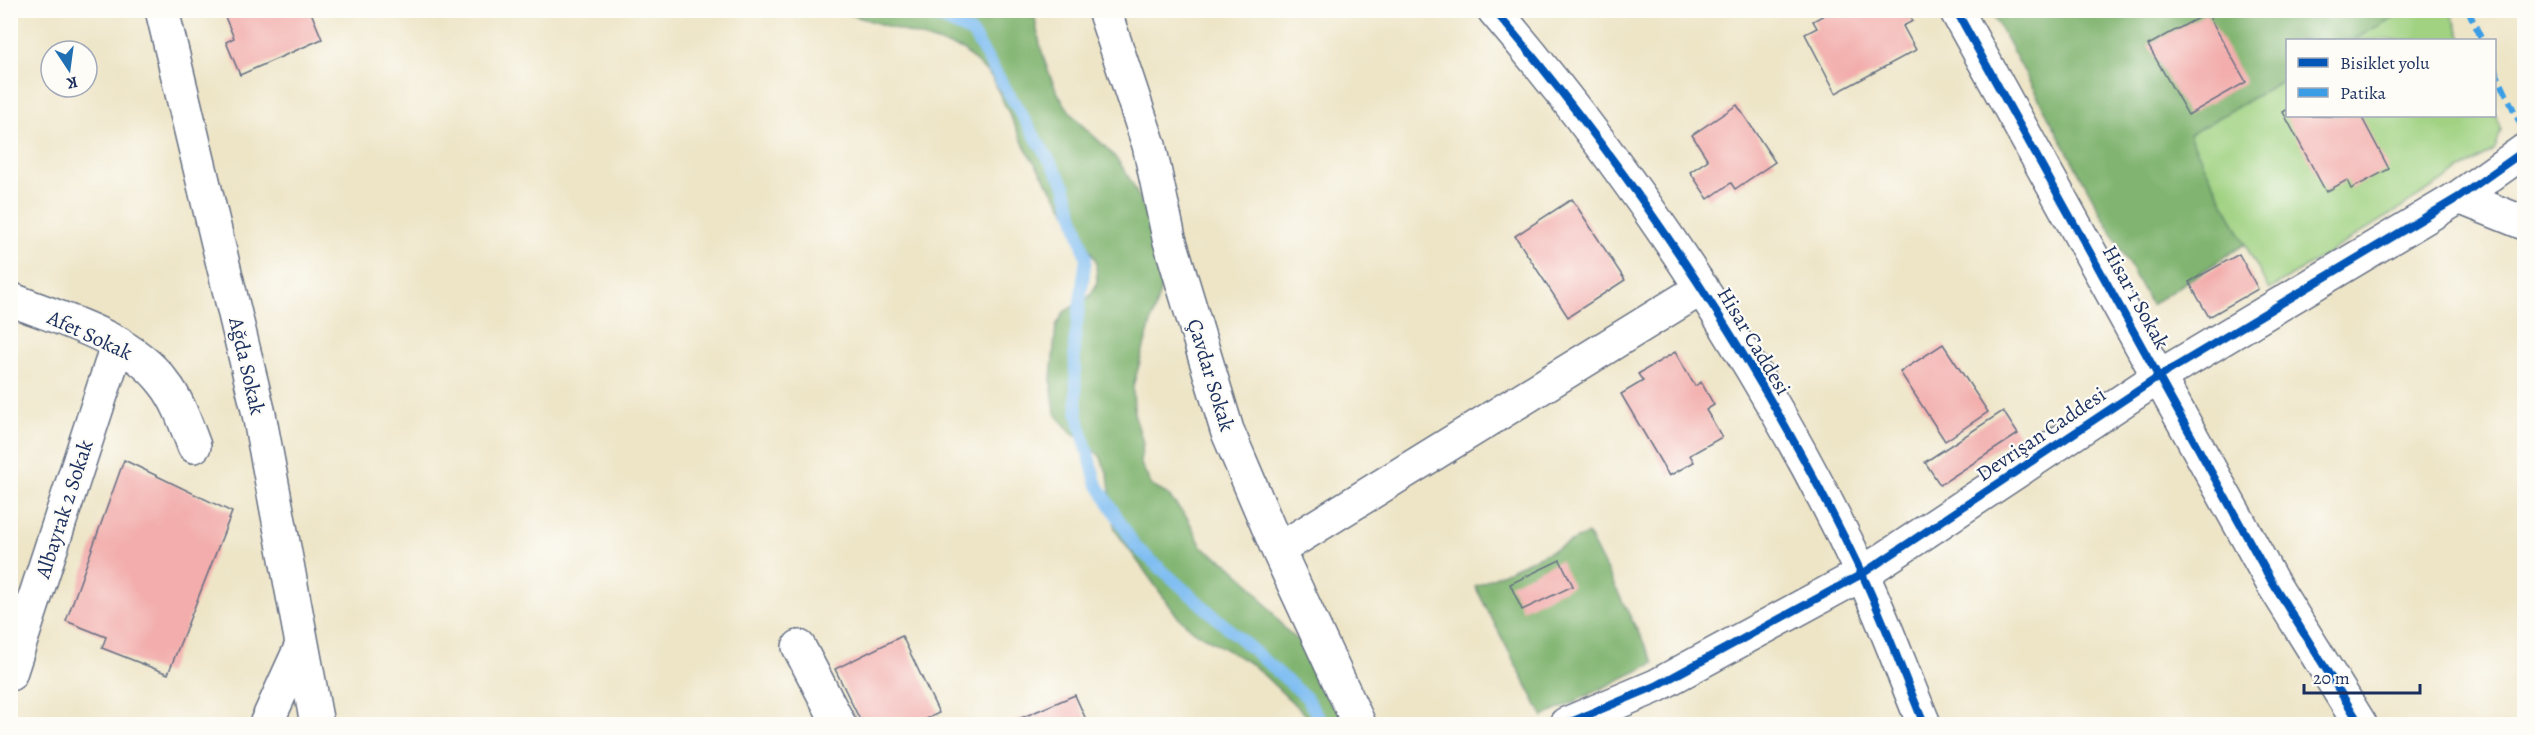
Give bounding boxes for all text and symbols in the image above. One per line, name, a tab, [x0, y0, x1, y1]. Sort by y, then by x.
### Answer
north arrow	[39, 39, 99, 99]
legend	[2286, 39, 2496, 117]
text: Bisiklet yolu	[2340, 51, 2430, 75]
text: K	[64, 71, 80, 95]
text: Patika	[2340, 81, 2387, 105]
street label: Hisar 1 Sokak	[2096, 240, 2176, 354]
street label: Hisar Caddesi	[1711, 282, 1797, 400]
street label: Afet Sokak	[42, 303, 138, 367]
street label: Ağda Sokak	[222, 313, 272, 418]
street label: Çavdar Sokak	[1181, 315, 1242, 435]
street label: Devrişan Caddesi	[1971, 380, 2111, 488]
street label: Albayrak 2 Sokak	[28, 436, 100, 583]
scale bar	[2304, 657, 2420, 695]
text: 20 m	[2313, 666, 2350, 690]

